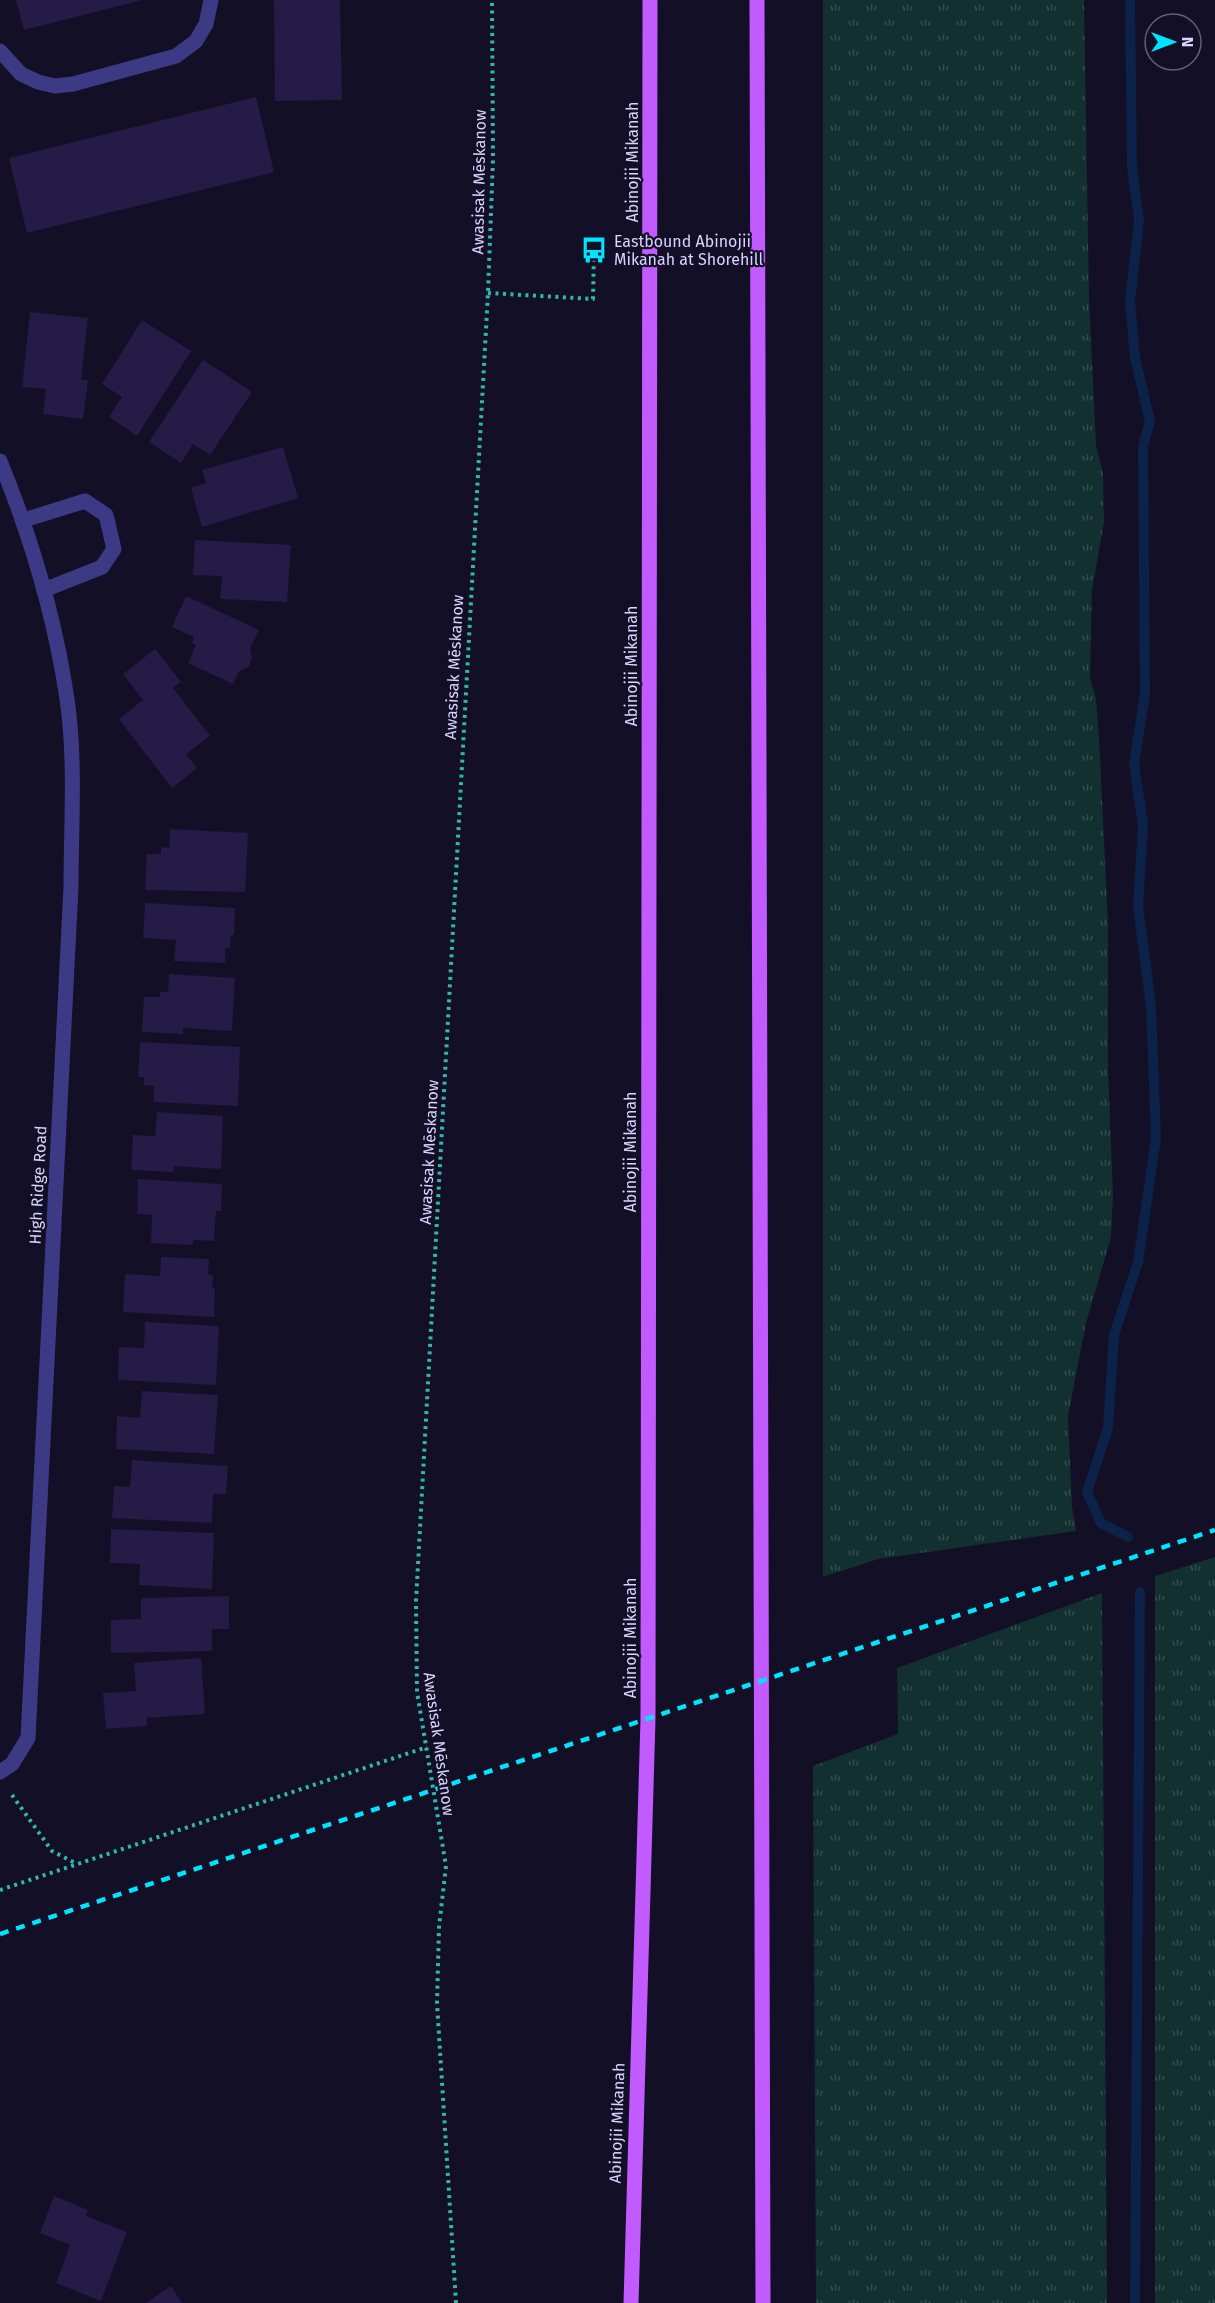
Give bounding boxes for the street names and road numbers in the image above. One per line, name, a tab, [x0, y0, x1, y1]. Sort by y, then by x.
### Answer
street label: Abinojii Mikanah	[623, 102, 642, 222]
street label: Awasisak Mēskanow	[468, 109, 490, 255]
street label: Awasisak Mēskanow	[441, 594, 467, 740]
street label: Abinojii Mikanah	[622, 606, 641, 726]
street label: Awasisak Mēskanow	[416, 1079, 442, 1225]
street label: Abinojii Mikanah	[621, 1092, 640, 1212]
street label: High Ridge Road	[25, 1125, 51, 1245]
street label: Abinojii Mikanah	[621, 1578, 640, 1698]
street label: Awasisak Mēskanow	[420, 1671, 459, 1818]
street label: Abinojii Mikanah	[605, 2062, 629, 2184]

